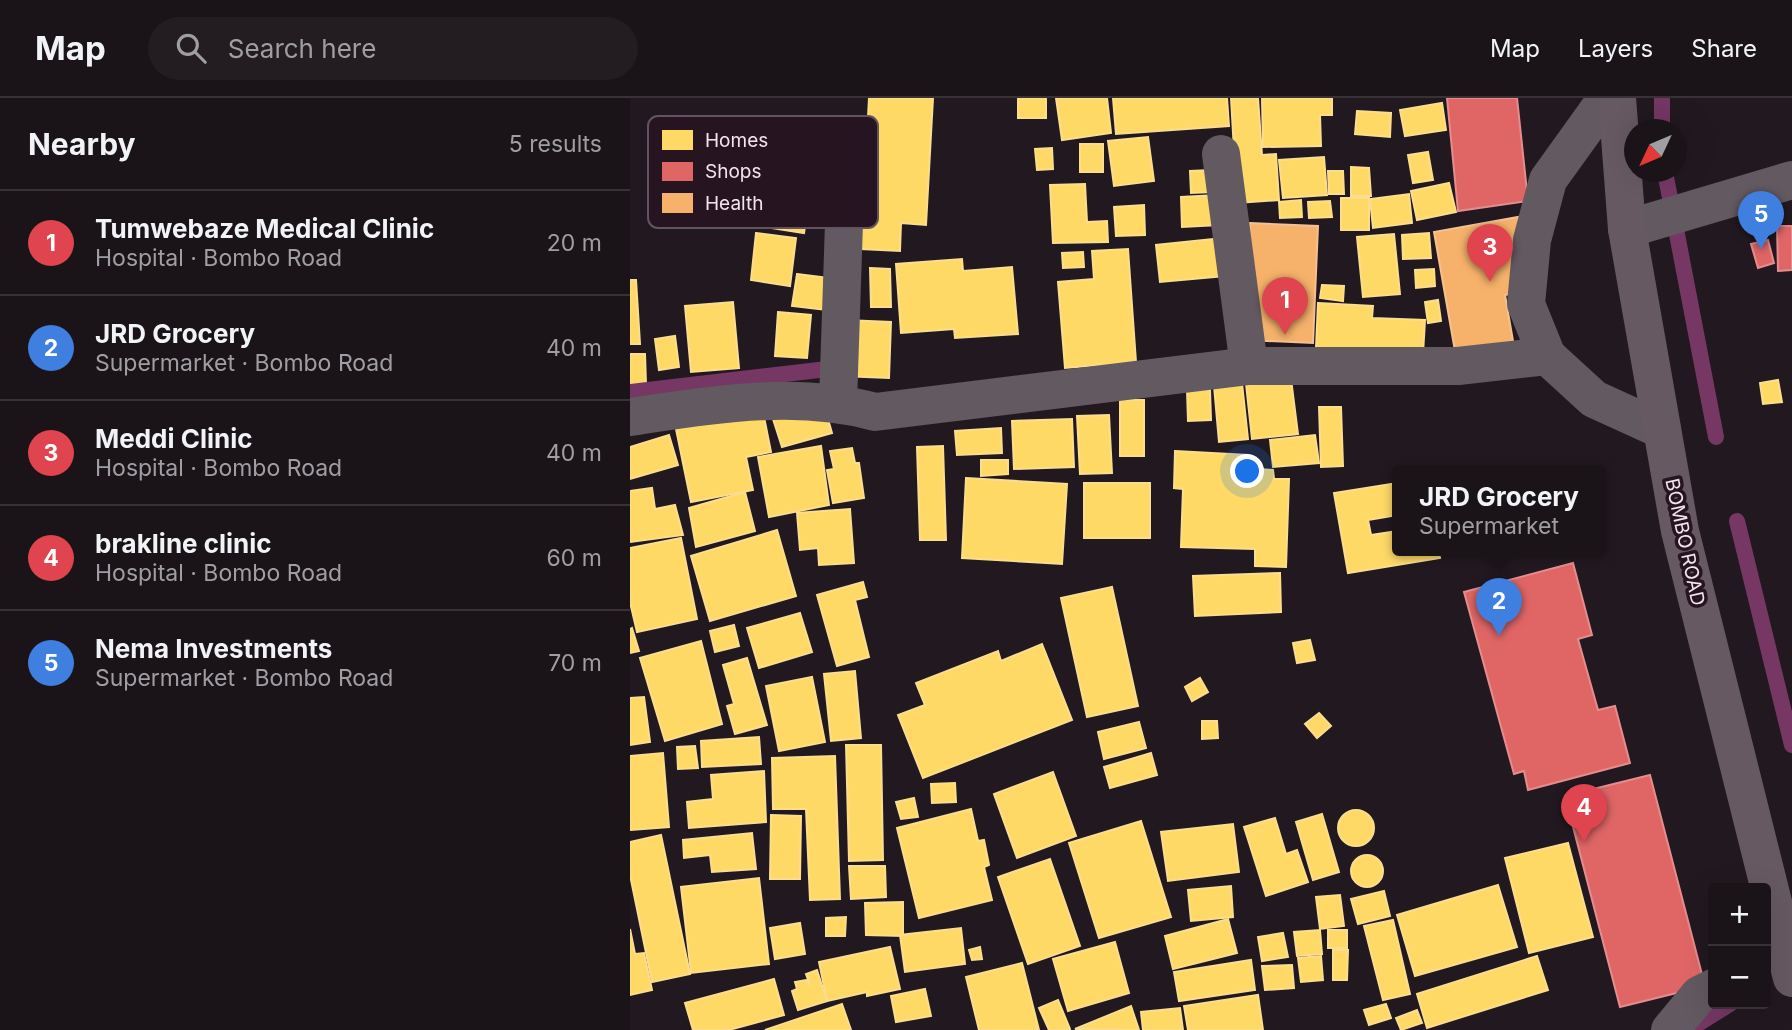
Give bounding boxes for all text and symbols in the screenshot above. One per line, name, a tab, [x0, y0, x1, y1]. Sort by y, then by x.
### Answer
search box	[148, 17, 638, 80]
text: Map	[35, 28, 106, 68]
icon: search	[172, 29, 210, 67]
text: Search here	[228, 33, 376, 64]
text: Map	[1490, 34, 1540, 63]
text: Layers	[1578, 34, 1653, 63]
text: Share	[1691, 34, 1757, 63]
legend	[648, 116, 878, 228]
north arrow	[1624, 119, 1687, 182]
text: Nearby	[28, 126, 136, 162]
text: Homes	[705, 129, 768, 152]
text: 5 results	[509, 130, 602, 158]
text: Shops	[705, 160, 761, 183]
pin: 5	[1738, 191, 1784, 249]
text: Health	[705, 192, 763, 215]
text: Tumwebaze Medical Clinic	[95, 213, 434, 244]
pin: 3	[1467, 224, 1513, 282]
text: 1	[46, 229, 56, 257]
text: 20 m	[547, 229, 602, 257]
text: Hospital · Bombo Road	[95, 244, 342, 272]
pin: 1	[1262, 277, 1308, 335]
text: JRD Grocery	[95, 318, 255, 349]
text: 2	[44, 334, 58, 362]
text: 40 m	[546, 334, 602, 362]
text: Supermarket · Bombo Road	[95, 349, 393, 377]
text: Meddi Clinic	[95, 423, 253, 454]
text: 3	[44, 439, 58, 467]
text: 40 m	[546, 439, 602, 467]
text: Hospital · Bombo Road	[95, 454, 342, 482]
your location	[1230, 454, 1264, 488]
popup	[1392, 465, 1606, 556]
street label: BOMBO ROAD	[1660, 476, 1710, 608]
text: JRD Grocery	[1419, 481, 1579, 512]
text: Supermarket	[1419, 512, 1559, 540]
text: brakline clinic	[95, 528, 272, 559]
text: 4	[43, 544, 59, 572]
text: 60 m	[547, 544, 602, 572]
text: Hospital · Bombo Road	[95, 559, 342, 587]
pin: 2	[1476, 578, 1522, 636]
text: Nema Investments	[95, 633, 332, 664]
text: 5	[44, 649, 58, 677]
text: 70 m	[548, 649, 602, 677]
text: Supermarket · Bombo Road	[95, 664, 393, 692]
pin: 4	[1561, 784, 1607, 842]
map controls	[1708, 883, 1771, 1009]
button: +	[1708, 883, 1771, 946]
button: −	[1708, 946, 1771, 1009]

